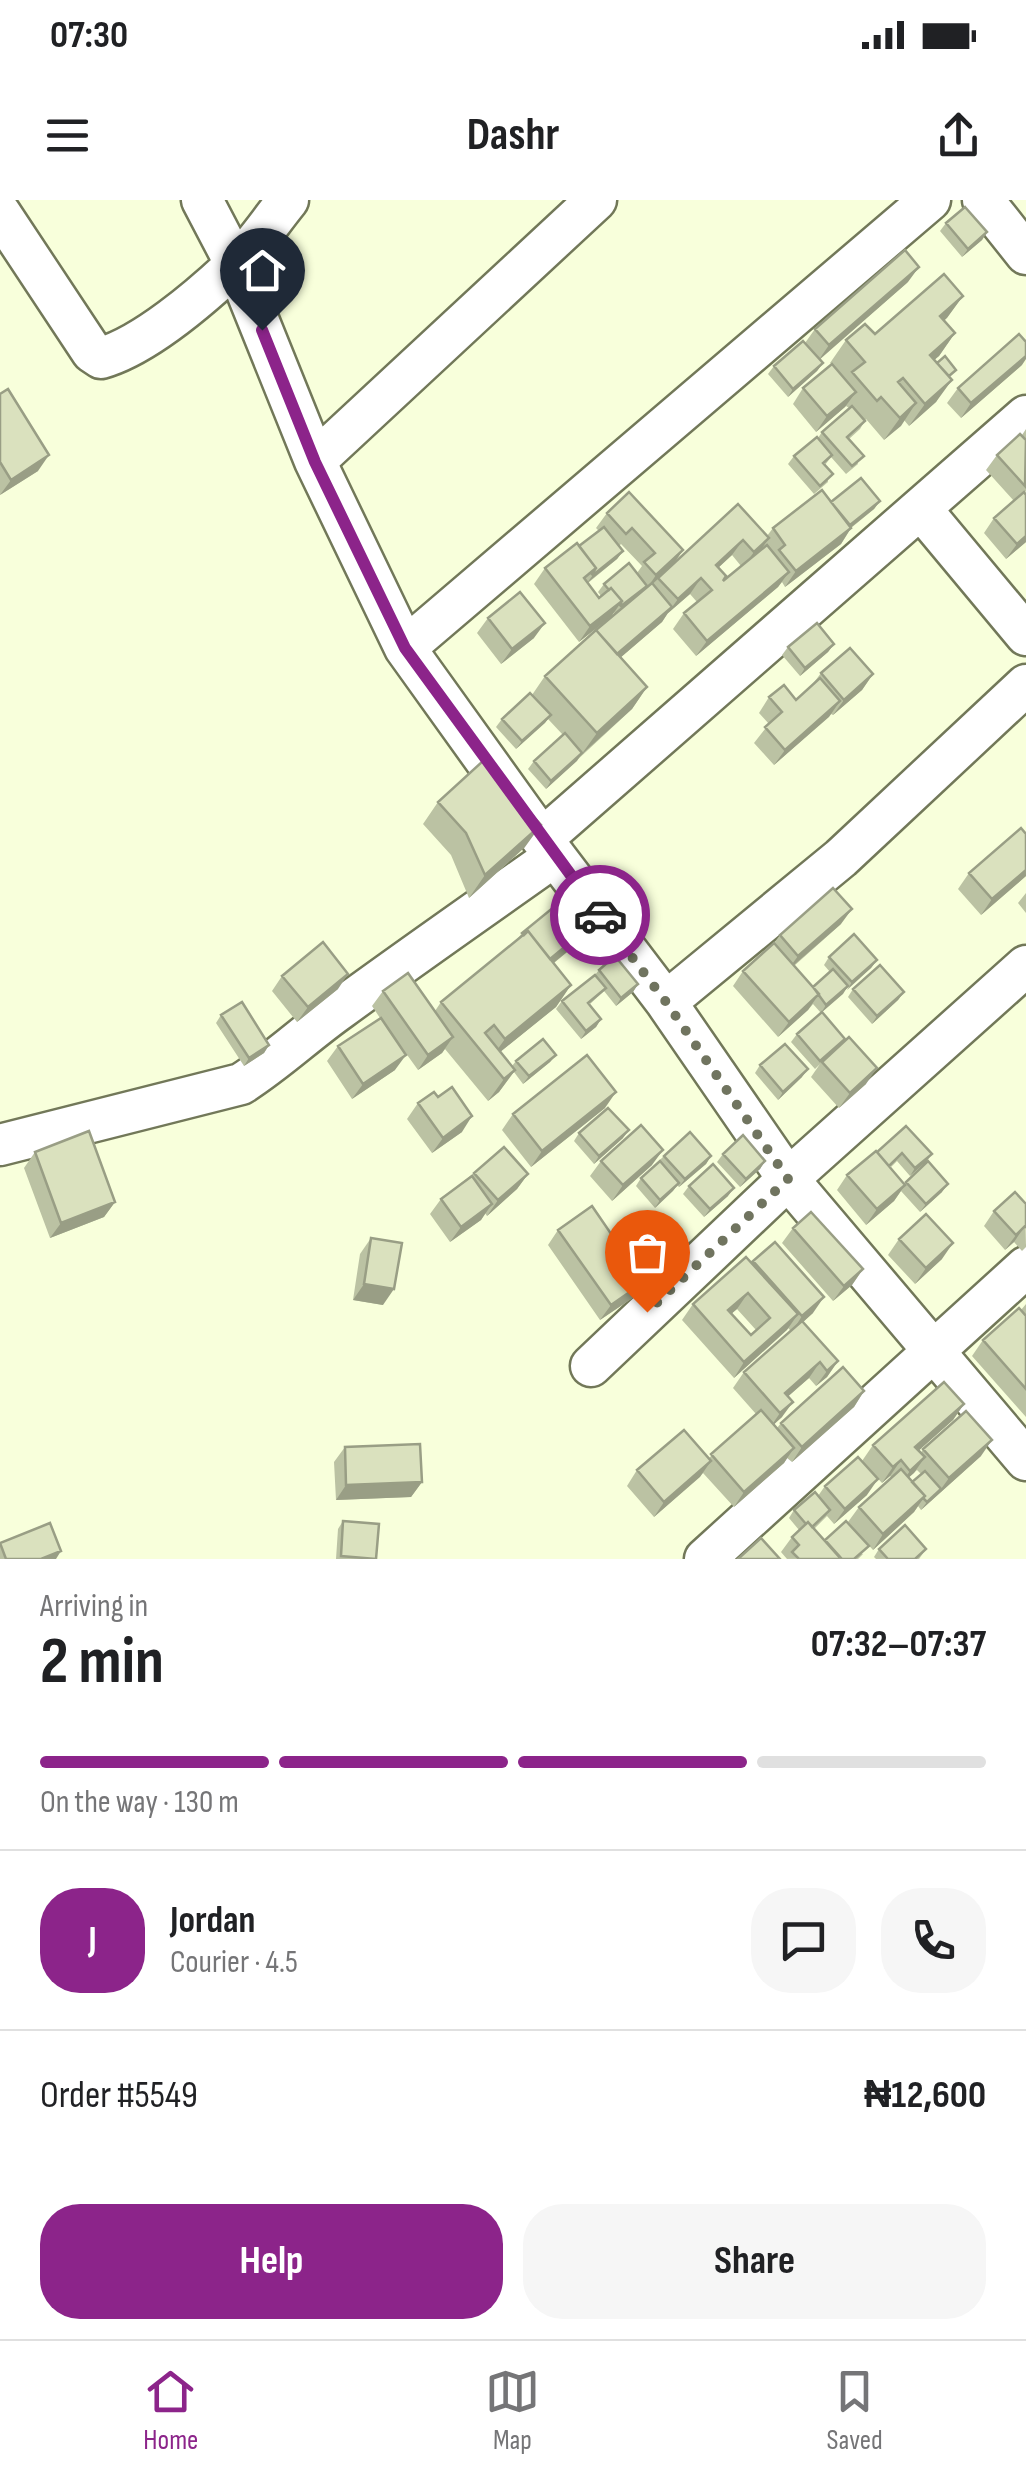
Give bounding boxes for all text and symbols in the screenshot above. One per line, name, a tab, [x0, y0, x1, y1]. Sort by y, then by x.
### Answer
text: 07:30	[50, 13, 128, 58]
icon: menu	[40, 108, 95, 163]
text: Dashr	[467, 108, 559, 163]
icon: share	[931, 108, 986, 163]
pin	[220, 228, 305, 331]
icon: home	[235, 243, 290, 298]
courier	[550, 865, 650, 965]
icon: car	[573, 888, 628, 943]
pin	[605, 1210, 690, 1313]
icon: bag	[620, 1225, 675, 1280]
text: Arriving in	[40, 1587, 148, 1626]
text: 07:32–07:37	[811, 1622, 986, 1667]
text: 2 min	[40, 1624, 164, 1702]
text: On the way · 130 m	[40, 1783, 239, 1822]
button: chat	[751, 1888, 856, 1993]
button: phone	[881, 1888, 986, 1993]
text: Jordan	[170, 1898, 255, 1943]
text: J	[88, 1918, 97, 1963]
text: Courier · 4.5	[170, 1943, 298, 1982]
text: Order #5549	[40, 2073, 198, 2118]
text: ₦12,600	[864, 2073, 986, 2118]
button: Help	[40, 2204, 503, 2319]
button: Share	[523, 2204, 986, 2319]
tab: Home	[143, 2364, 198, 2457]
tab: Map	[485, 2364, 540, 2457]
tab: Saved	[827, 2364, 883, 2457]

